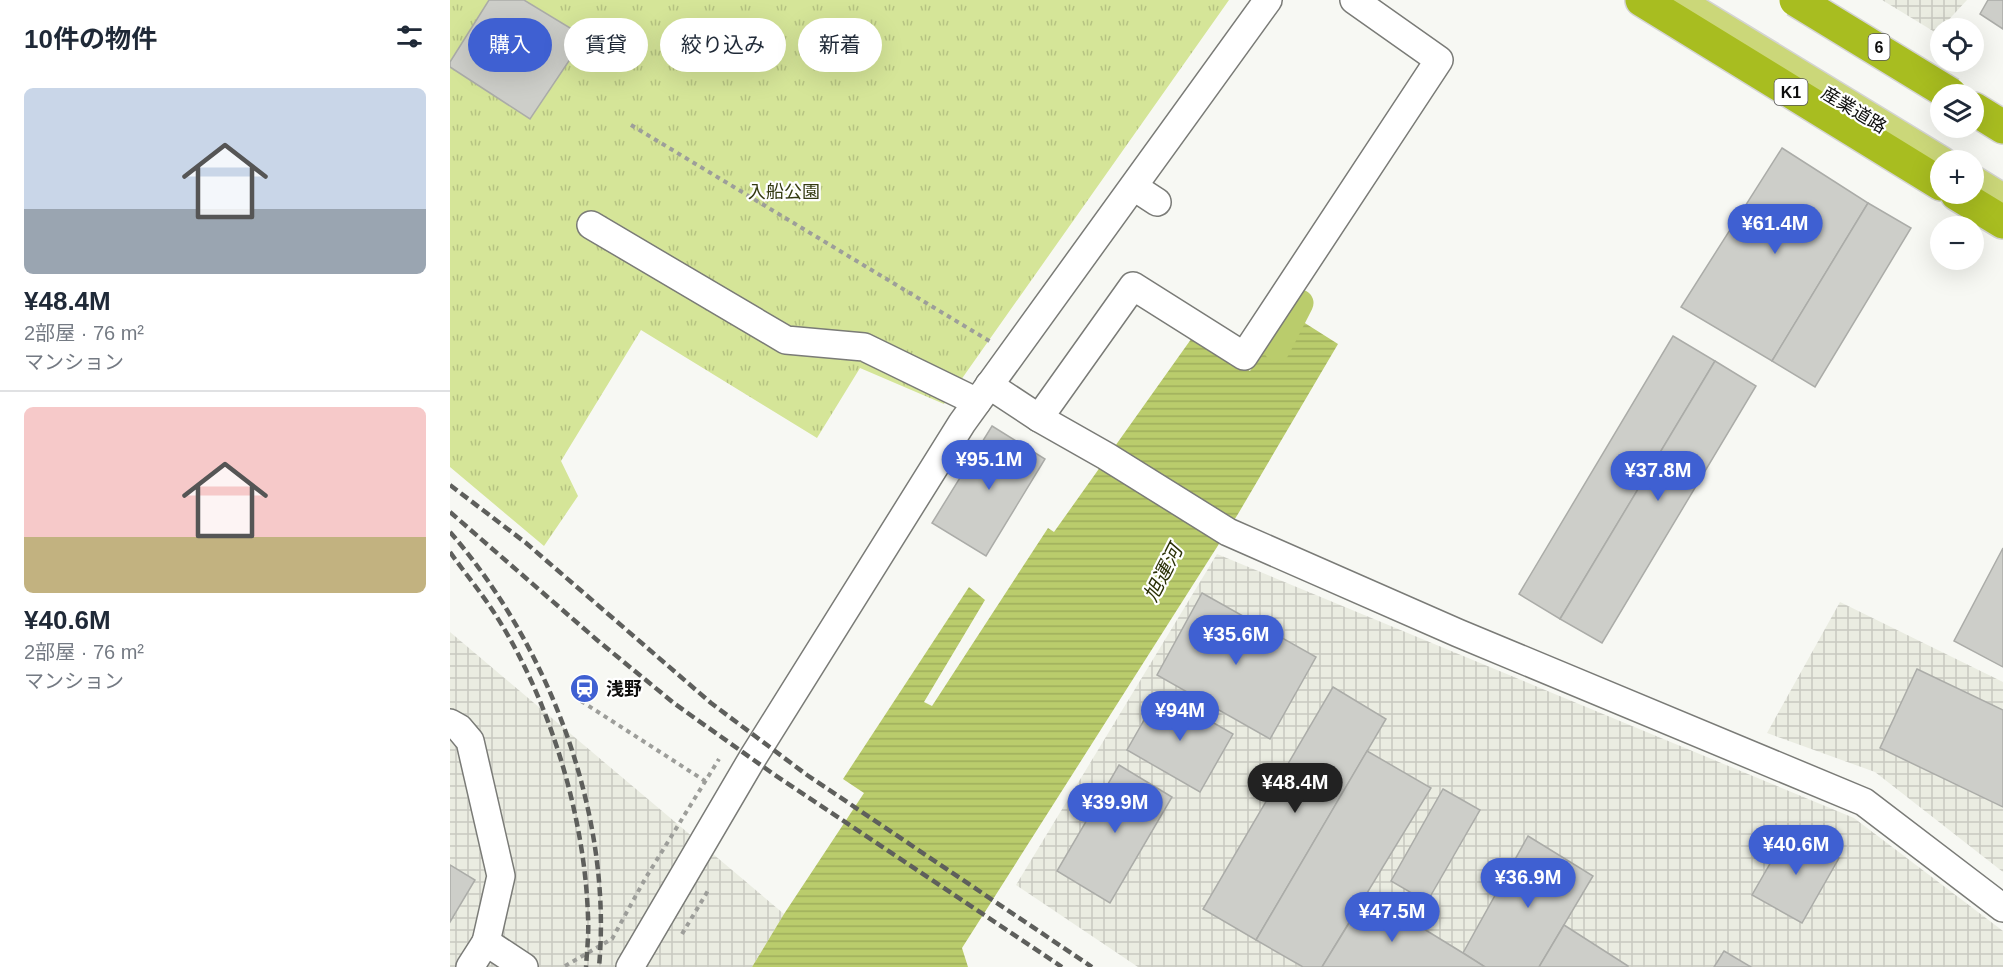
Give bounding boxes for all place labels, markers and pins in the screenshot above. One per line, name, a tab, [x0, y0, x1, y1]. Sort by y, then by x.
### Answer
pin: ¥61.4M	[1726, 204, 1824, 255]
pin: ¥95.1M	[940, 440, 1038, 491]
pin: ¥37.8M	[1609, 451, 1707, 502]
pin: ¥35.6M	[1187, 615, 1285, 666]
station icon: 浅野	[569, 673, 601, 705]
place label: 浅野	[606, 679, 642, 699]
pin: ¥94M	[1144, 691, 1216, 742]
pin: ¥48.4M	[1246, 763, 1344, 814]
pin: ¥39.9M	[1066, 783, 1164, 834]
pin: ¥40.6M	[1747, 825, 1845, 876]
pin: ¥36.9M	[1479, 858, 1577, 909]
pin: ¥47.5M	[1343, 892, 1441, 943]

